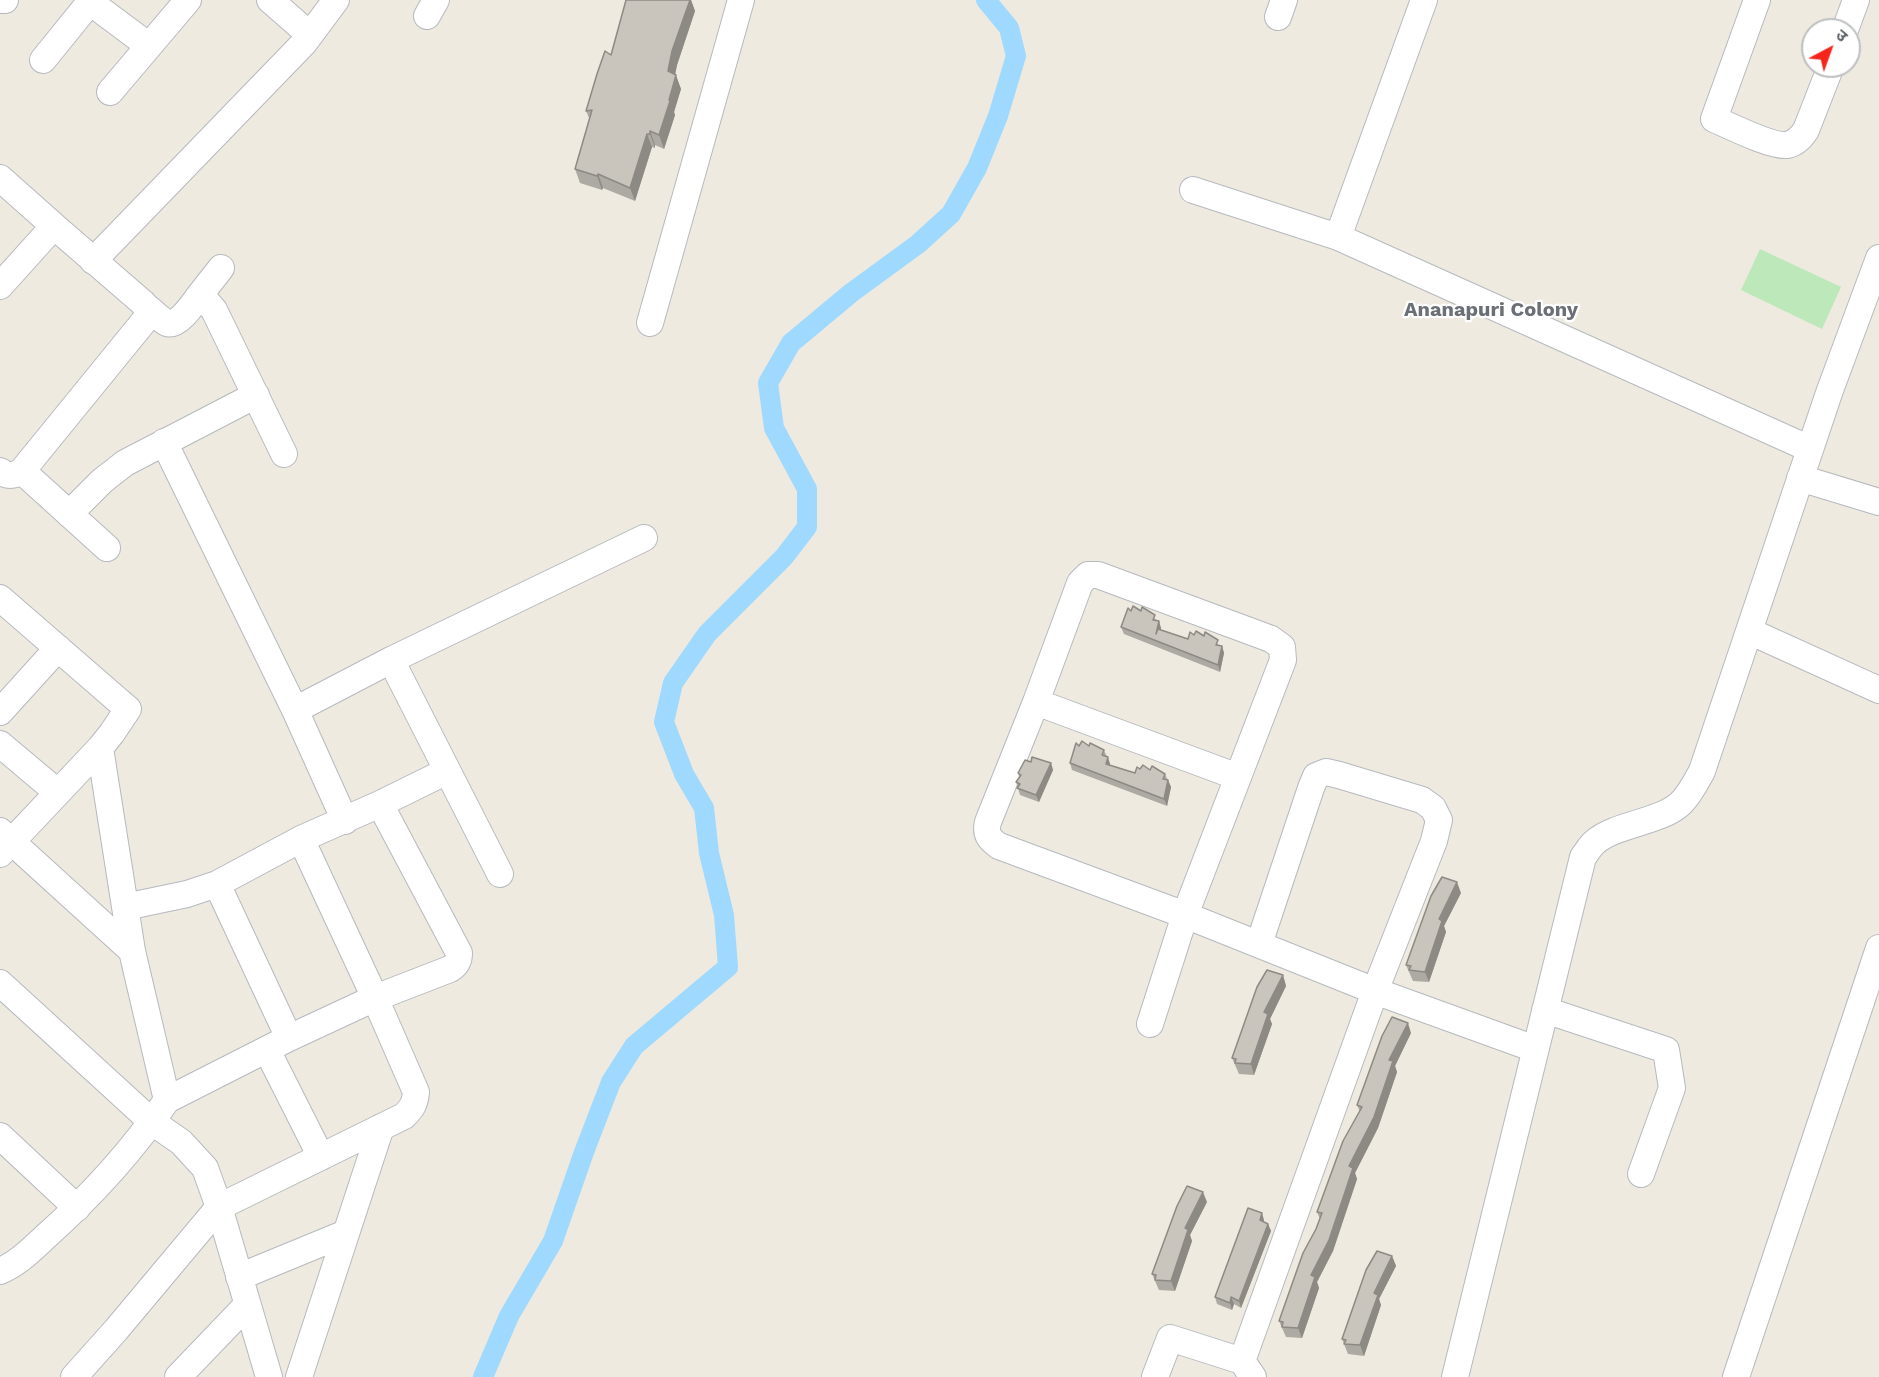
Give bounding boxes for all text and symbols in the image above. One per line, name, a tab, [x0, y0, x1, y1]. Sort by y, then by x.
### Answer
north arrow	[1801, 18, 1861, 78]
text: उ	[1832, 25, 1852, 46]
district label: Ananapuri Colony	[1404, 298, 1578, 322]

